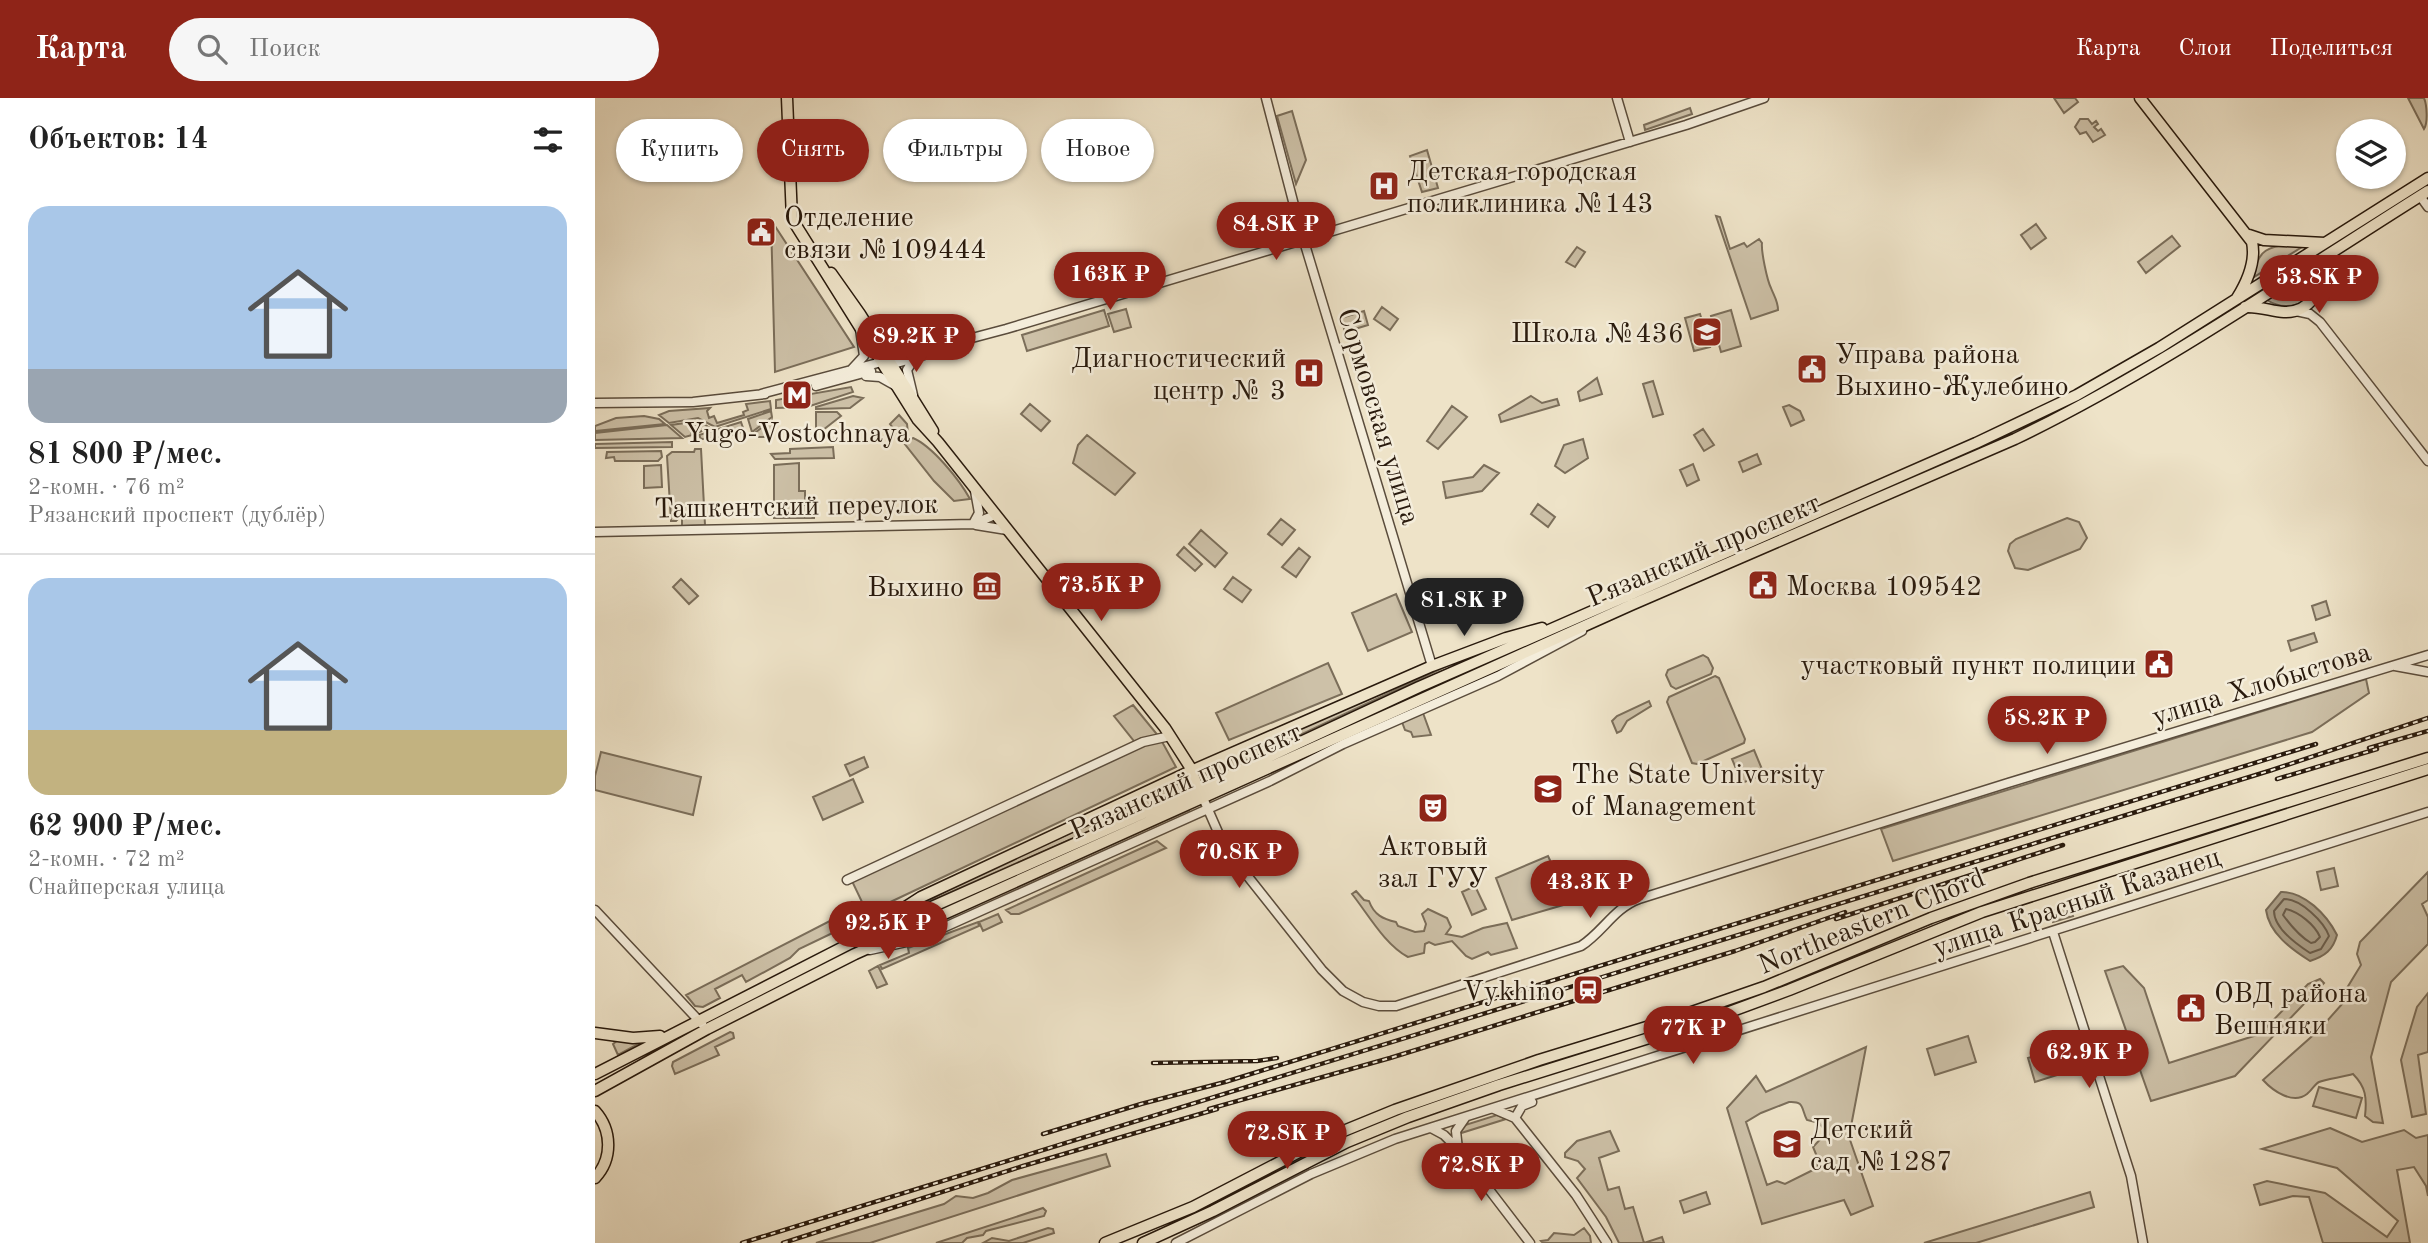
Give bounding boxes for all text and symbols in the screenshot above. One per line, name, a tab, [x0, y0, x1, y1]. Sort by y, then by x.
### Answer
search box	[169, 18, 659, 81]
icon: search	[193, 30, 231, 68]
text: Карта	[35, 33, 127, 66]
text: Поиск	[249, 36, 321, 62]
text: Карта	[2076, 37, 2141, 61]
text: Слои	[2179, 37, 2232, 61]
text: Поделиться	[2270, 37, 2393, 61]
chip: Купить	[616, 119, 743, 182]
chip: Снять	[757, 119, 869, 182]
chip: Фильтры	[883, 119, 1027, 182]
chip: Новое	[1041, 119, 1154, 182]
map controls	[2336, 119, 2406, 189]
button: layers	[2336, 119, 2406, 189]
icon: filters	[529, 121, 567, 159]
text: Объектов: 14	[28, 125, 208, 155]
place label: Детская городская поликлиника №143	[1407, 159, 1653, 219]
hospital icon: Детская городская поликлиника №143	[1367, 169, 1401, 203]
pin: 84.8K ₽	[1211, 202, 1341, 262]
place label: Отделение связи №109444	[784, 205, 987, 265]
text: 84.8K ₽	[1233, 213, 1319, 236]
public building icon: Отделение связи №109444	[744, 215, 778, 249]
icon: home	[235, 251, 361, 377]
pin: 163K ₽	[1053, 252, 1167, 312]
pin: 53.8K ₽	[2254, 256, 2384, 315]
text: 163K ₽	[1070, 263, 1150, 286]
text: 53.8K ₽	[2276, 266, 2362, 289]
street label: Сормовская улица	[1331, 305, 1423, 529]
pin: 89.2K ₽	[851, 314, 981, 374]
school or university icon: Школа №436	[1690, 315, 1724, 349]
place label: Школа №436	[1511, 321, 1684, 349]
text: 89.2K ₽	[873, 325, 959, 348]
place label: Управа района Выхино-Жулебино	[1835, 342, 2069, 402]
place label: Диагностический центр № 3	[1071, 346, 1286, 406]
public building icon: Управа района Выхино-Жулебино	[1795, 352, 1829, 386]
hospital icon: Диагностический центр № 3	[1292, 356, 1326, 390]
metro station icon: Yugo-Vostochnaya	[780, 378, 814, 412]
place label: Yugo-Vostochnaya	[684, 421, 910, 449]
text: 81 800 ₽/мес.	[28, 440, 222, 470]
text: 2-комн. · 76 m²	[28, 476, 185, 499]
street label: Рязанский проспект	[1583, 490, 1825, 614]
street label: Ташкентский переулок	[654, 492, 938, 524]
text: Рязанский проспект (дублёр)	[28, 504, 326, 527]
pin: 73.5K ₽	[1036, 564, 1166, 623]
public building icon: Москва 109542	[1746, 568, 1780, 602]
museum icon: Выхино	[970, 569, 1004, 603]
text: 73.5K ₽	[1058, 574, 1144, 597]
place label: Москва 109542	[1786, 574, 1982, 602]
place label: Выхино	[867, 575, 964, 603]
pin: 81.8K ₽	[1399, 578, 1529, 638]
text: 81.8K ₽	[1421, 589, 1507, 612]
icon: home	[235, 623, 361, 749]
street label: улица Хлобыстова	[2149, 639, 2375, 733]
public building icon: участковый пункт полиции	[2142, 647, 2176, 681]
place label: участковый пункт полиции	[1801, 653, 2136, 681]
pin: 58.2K ₽	[1982, 696, 2112, 756]
text: 58.2K ₽	[2004, 707, 2090, 730]
street label: Рязанский проспект	[1066, 719, 1306, 846]
place label: The State University of Management	[1571, 762, 1825, 822]
school or university icon: The State University of Management	[1531, 772, 1565, 806]
theatre icon: Актовый зал ГУУ	[1416, 791, 1450, 825]
text: 62 900 ₽/мес.	[28, 812, 222, 842]
pin: 70.8K ₽	[1174, 830, 1304, 890]
place label: Актовый зал ГУУ	[1378, 834, 1488, 894]
text: 70.8K ₽	[1196, 841, 1282, 864]
street label: улица Красный Казанец	[1930, 844, 2225, 964]
text: 2-комн. · 72 m²	[28, 848, 185, 871]
pin: 43.3K ₽	[1525, 860, 1655, 920]
street label: Northeastern Chord	[1755, 864, 1990, 981]
text: 43.3K ₽	[1547, 871, 1633, 894]
text: Снайперская улица	[28, 876, 225, 899]
pin: 92.5K ₽	[823, 902, 953, 961]
text: 92.5K ₽	[845, 912, 931, 935]
station icon: Vykhino	[1571, 973, 1605, 1007]
place label: Vykhino	[1462, 979, 1565, 1007]
place label: ОВД района Вешняки	[2214, 981, 2367, 1041]
public building icon: ОВД района Вешняки	[2174, 991, 2208, 1025]
pin: 77K ₽	[1644, 1006, 1742, 1066]
text: 77K ₽	[1660, 1017, 1726, 1040]
pin: 62.9K ₽	[2024, 1030, 2154, 1090]
text: 62.9K ₽	[2046, 1041, 2132, 1064]
pin: 72.8K ₽	[1222, 1112, 1352, 1171]
place label: Детский сад №1287	[1810, 1117, 1952, 1177]
text: 72.8K ₽	[1244, 1122, 1330, 1145]
school or university icon: Детский сад №1287	[1770, 1127, 1804, 1161]
pin: 72.8K ₽	[1416, 1144, 1546, 1203]
text: 72.8K ₽	[1438, 1154, 1524, 1177]

